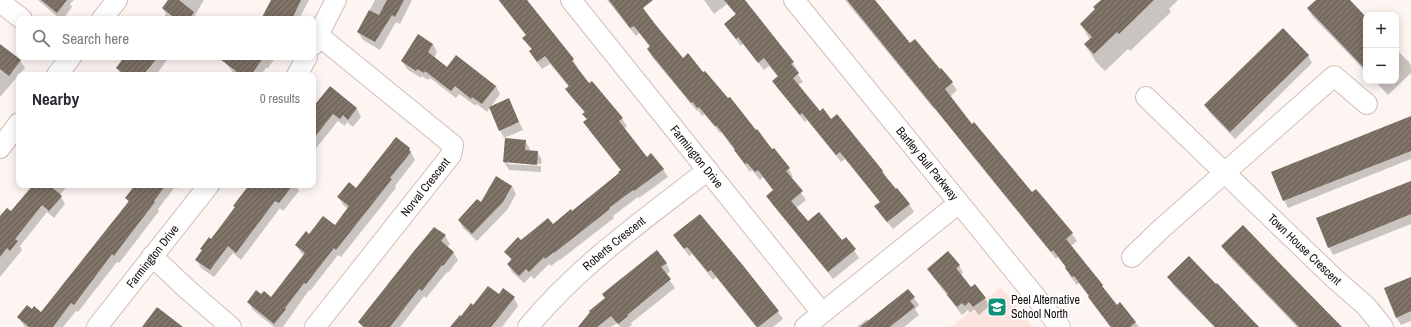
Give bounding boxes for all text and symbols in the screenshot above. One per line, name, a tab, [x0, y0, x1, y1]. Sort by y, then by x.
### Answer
map controls	[1363, 12, 1399, 84]
button: +	[1363, 12, 1399, 48]
search box	[16, 16, 316, 60]
icon: search	[30, 27, 52, 49]
text: Search here	[62, 28, 129, 49]
button: −	[1363, 48, 1399, 84]
text: Nearby	[32, 87, 79, 110]
text: 0 results	[260, 90, 300, 107]
street label: Farmington Drive	[667, 122, 727, 192]
street label: Bartley Bull Parkway	[892, 124, 962, 204]
street label: Norval Crescent	[397, 155, 454, 220]
street label: Town House Crescent	[1264, 210, 1345, 289]
street label: Roberts Crescent	[579, 213, 649, 274]
street label: Farmington Drive	[123, 221, 183, 291]
place label: Peel Alternative School North	[1011, 292, 1080, 322]
school or university icon: Peel Alternative School North	[986, 296, 1008, 318]

